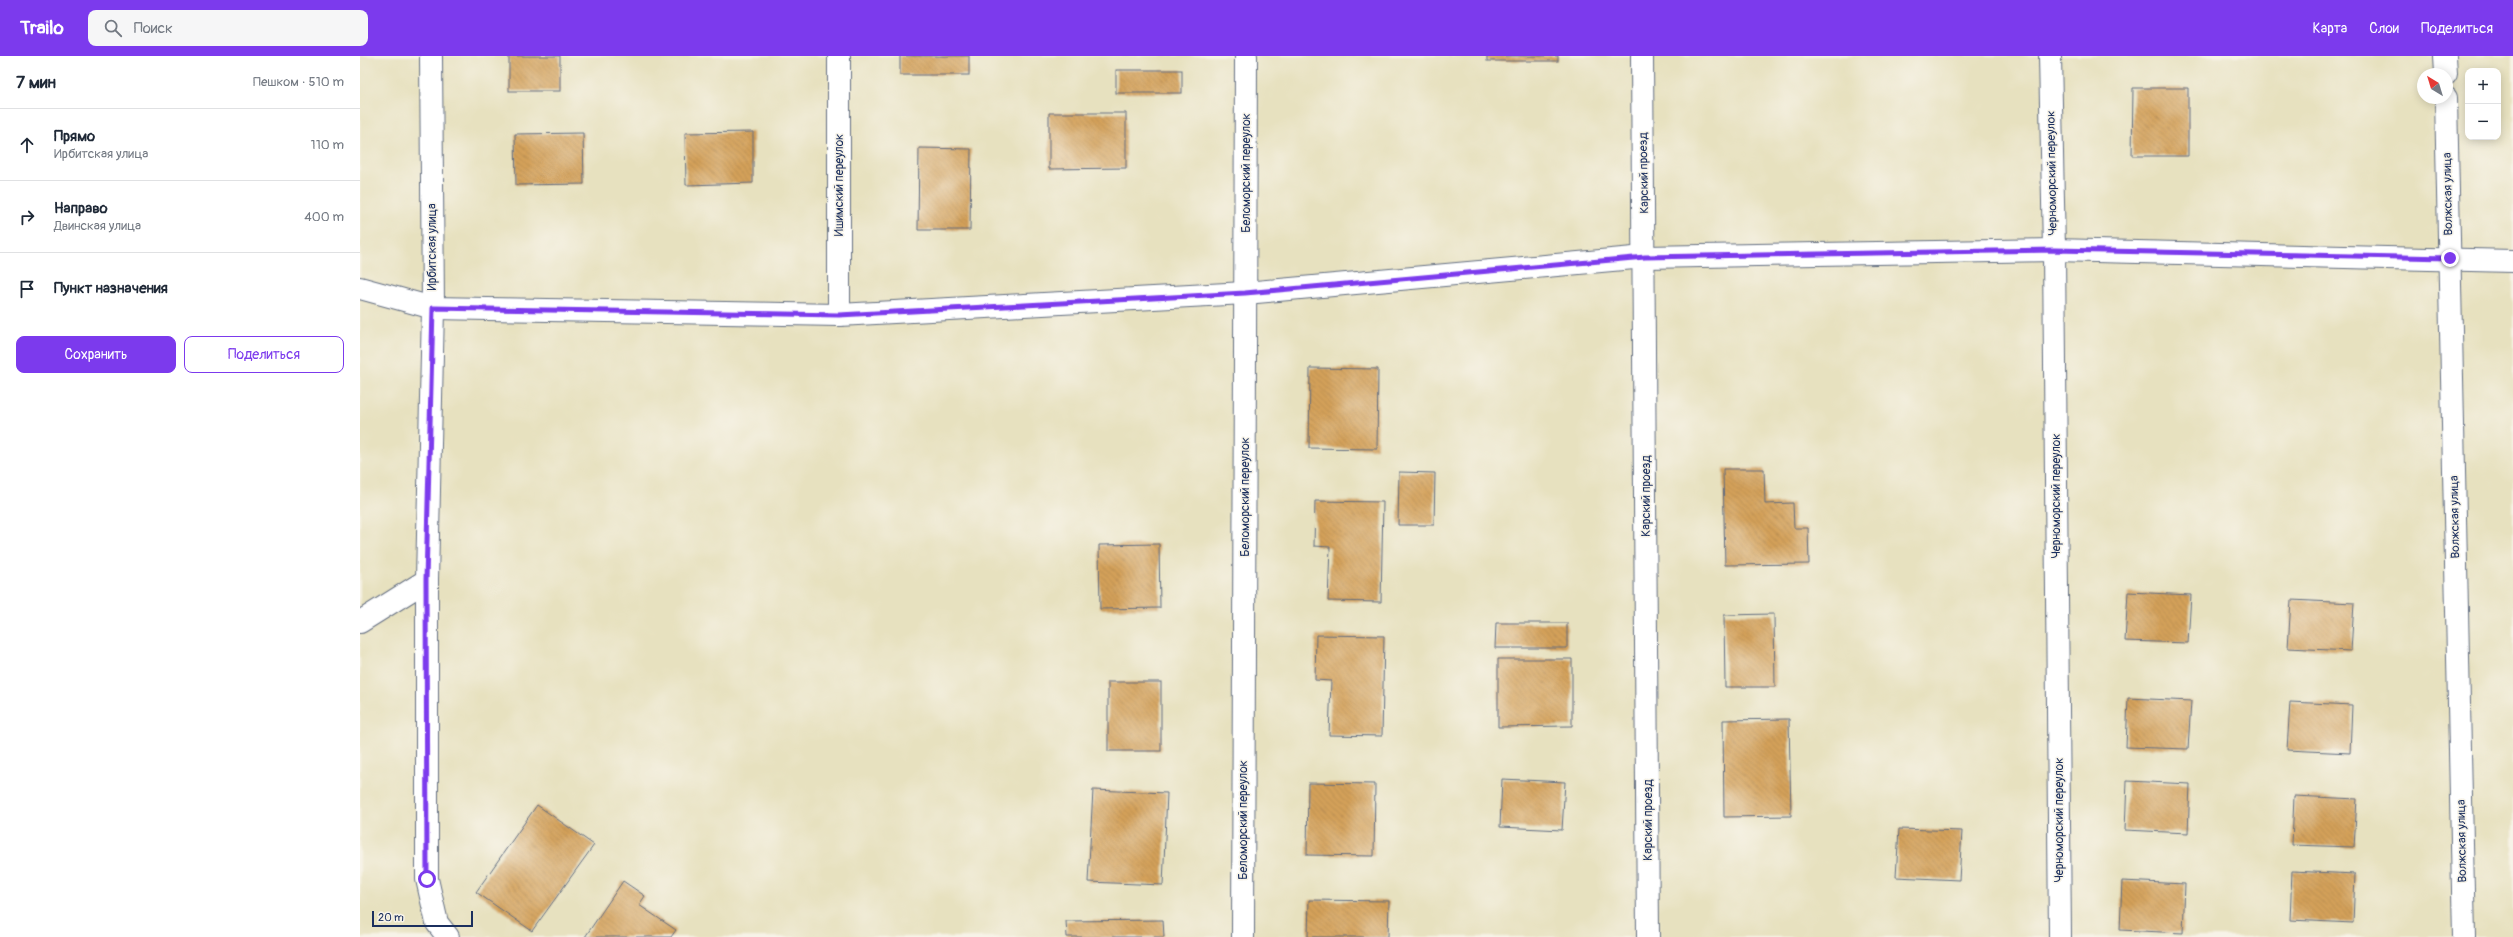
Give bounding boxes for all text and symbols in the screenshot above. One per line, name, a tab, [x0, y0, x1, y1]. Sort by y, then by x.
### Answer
search box	[88, 10, 368, 46]
text: Trailo	[20, 16, 64, 40]
icon: search	[102, 17, 124, 39]
text: Поиск	[134, 19, 173, 38]
text: Карта	[2313, 20, 2347, 37]
text: Слои	[2369, 20, 2399, 37]
text: Поделиться	[2421, 20, 2493, 37]
north arrow	[2417, 68, 2453, 104]
map controls	[2465, 68, 2501, 140]
button: +	[2465, 68, 2501, 104]
text: 7 мин	[16, 72, 56, 93]
text: Пешком · 510 m	[253, 74, 344, 90]
button: −	[2465, 104, 2501, 140]
street label: Черноморский переулок	[2043, 110, 2061, 236]
street label: Беломорский переулок	[1239, 113, 1254, 233]
text: Прямо	[54, 127, 95, 146]
street label: Карский проезд	[1636, 131, 1652, 214]
icon: ahead	[16, 134, 38, 156]
street label: Ишимский переулок	[832, 134, 847, 236]
text: 110 m	[311, 137, 344, 153]
text: Ирбитская улица	[54, 146, 148, 162]
street label: Волжская улица	[2440, 152, 2456, 236]
text: Направо	[54, 199, 108, 218]
street label: Ирбитская улица	[425, 203, 440, 291]
icon: right	[16, 206, 38, 228]
text: 400 m	[304, 209, 344, 225]
text: Двинская улица	[54, 218, 141, 234]
route end	[2441, 249, 2459, 267]
icon: arrive	[16, 278, 38, 300]
text: Пункт назначения	[54, 279, 168, 298]
button: Сохранить	[16, 336, 176, 373]
button: Поделиться	[184, 336, 344, 373]
street label: Черноморский переулок	[2049, 434, 2064, 558]
street label: Беломорский переулок	[1238, 437, 1253, 557]
street label: Карский проезд	[1639, 455, 1654, 537]
street label: Волжская улица	[2447, 475, 2463, 559]
street label: Черноморский переулок	[2052, 758, 2067, 882]
street label: Беломорский переулок	[1236, 760, 1251, 880]
street label: Карский проезд	[1641, 779, 1656, 861]
street label: Волжская улица	[2454, 799, 2470, 883]
route start	[418, 870, 436, 888]
scale bar	[372, 909, 473, 928]
text: 20 m	[378, 911, 404, 924]

